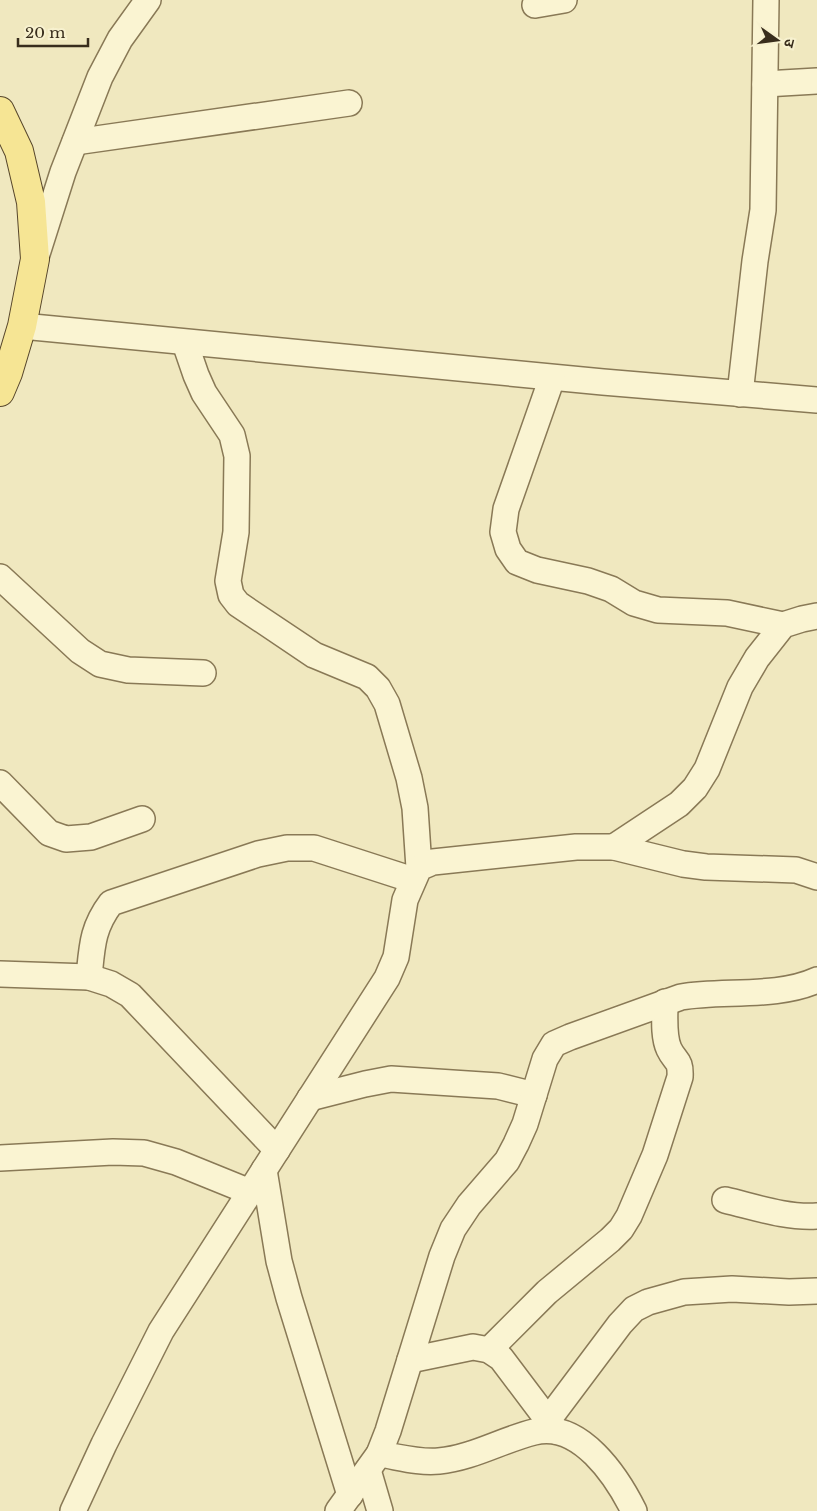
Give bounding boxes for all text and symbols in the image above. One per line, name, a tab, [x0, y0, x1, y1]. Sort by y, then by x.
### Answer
scale bar	[18, 15, 88, 47]
north arrow	[752, 15, 802, 65]
text: 20 m	[25, 23, 65, 42]
text: उ	[780, 37, 799, 50]

